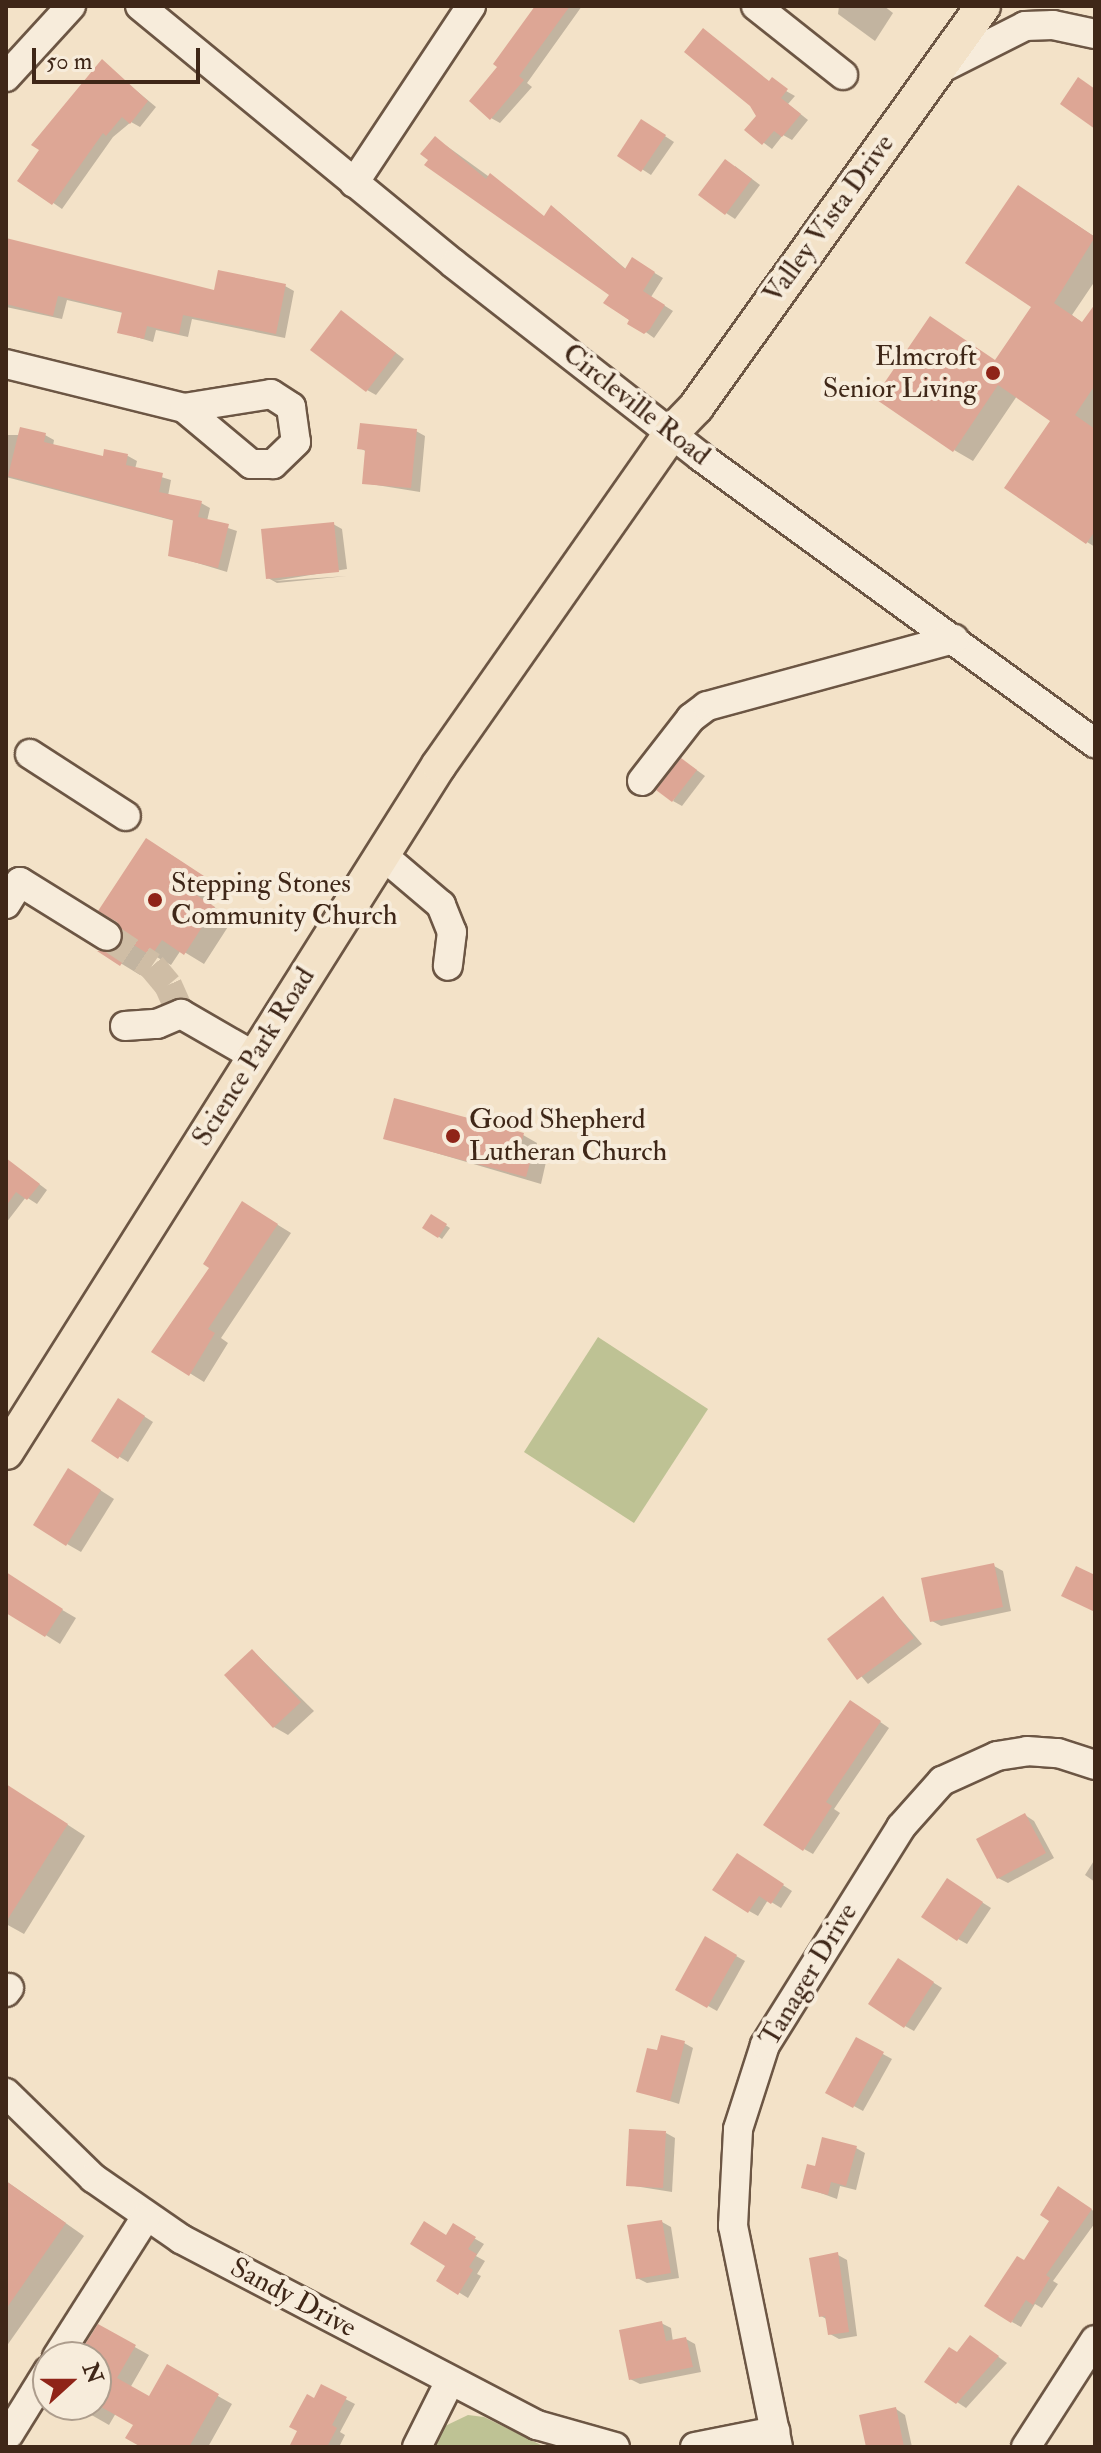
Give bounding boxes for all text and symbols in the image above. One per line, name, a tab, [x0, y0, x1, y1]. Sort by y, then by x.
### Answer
scale bar	[36, 32, 204, 82]
text: 50 m	[46, 46, 92, 77]
street label: Valley Vista Drive	[756, 128, 902, 310]
street label: Circleville Road	[556, 337, 716, 473]
place label: Elmcroft Senior Living	[823, 340, 977, 406]
marker: Elmcroft Senior Living	[984, 364, 1002, 382]
place label: Stepping Stones Community Church	[171, 867, 397, 933]
marker: Stepping Stones Community Church	[146, 891, 164, 909]
street label: Science Park Road	[186, 961, 322, 1153]
place label: Good Shepherd Lutheran Church	[469, 1103, 667, 1169]
marker: Good Shepherd Lutheran Church	[444, 1127, 462, 1145]
street label: Tanager Drive	[753, 1897, 865, 2053]
street label: Sandy Drive	[224, 2251, 362, 2345]
north arrow	[32, 2341, 112, 2421]
text: N	[76, 2359, 109, 2387]

